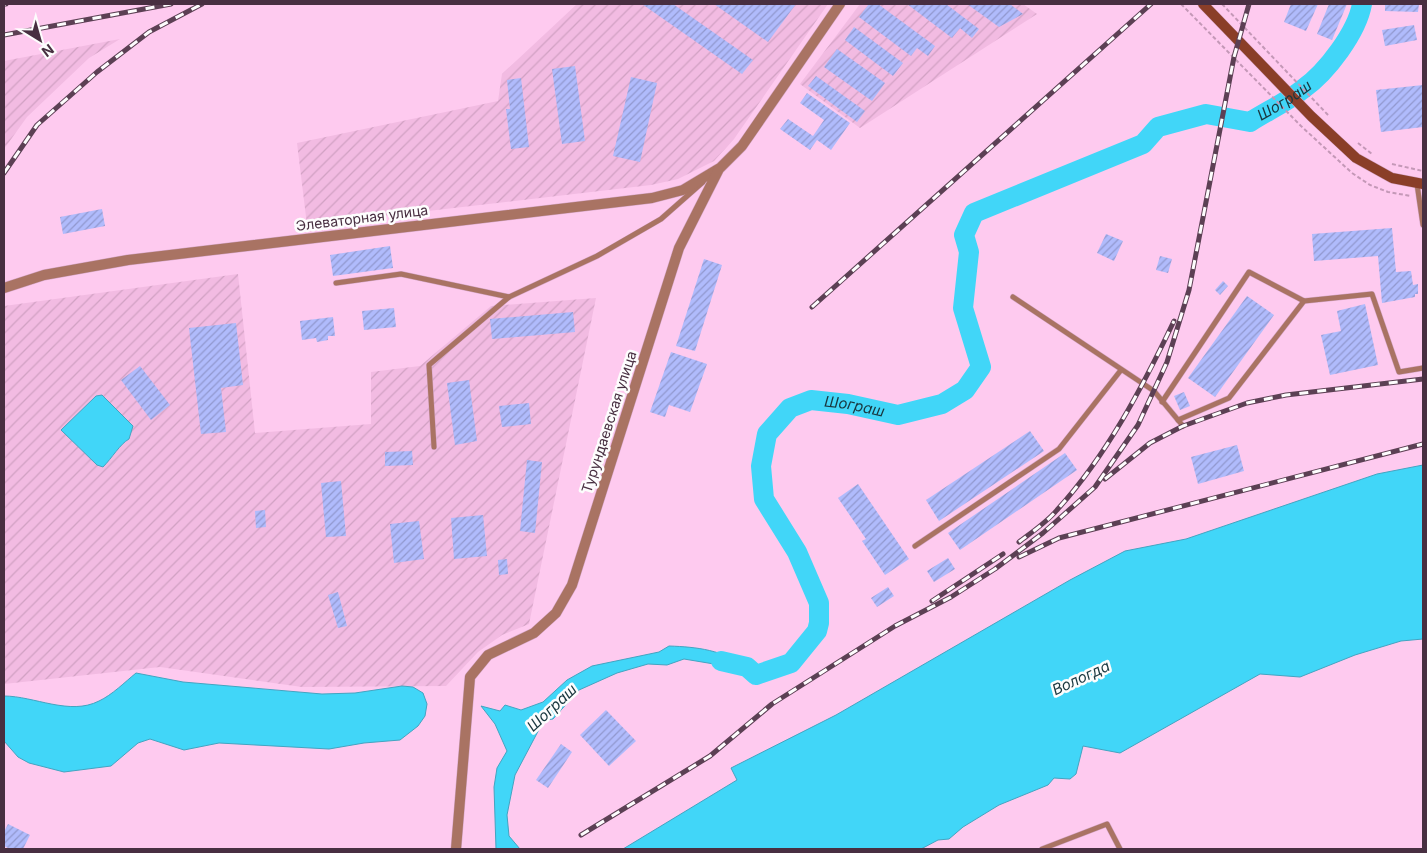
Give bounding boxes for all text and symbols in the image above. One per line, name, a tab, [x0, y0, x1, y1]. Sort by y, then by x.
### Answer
north arrow	[15, 15, 65, 65]
text: N	[39, 41, 58, 61]
water label: Шограш	[1254, 76, 1315, 125]
street label: Элеваторная улица	[295, 201, 429, 234]
street label: Турундаевская улица	[578, 349, 639, 495]
water label: Шограш	[823, 391, 887, 421]
water label: Вологда	[1049, 656, 1113, 699]
water label: Шограш	[523, 680, 580, 735]

